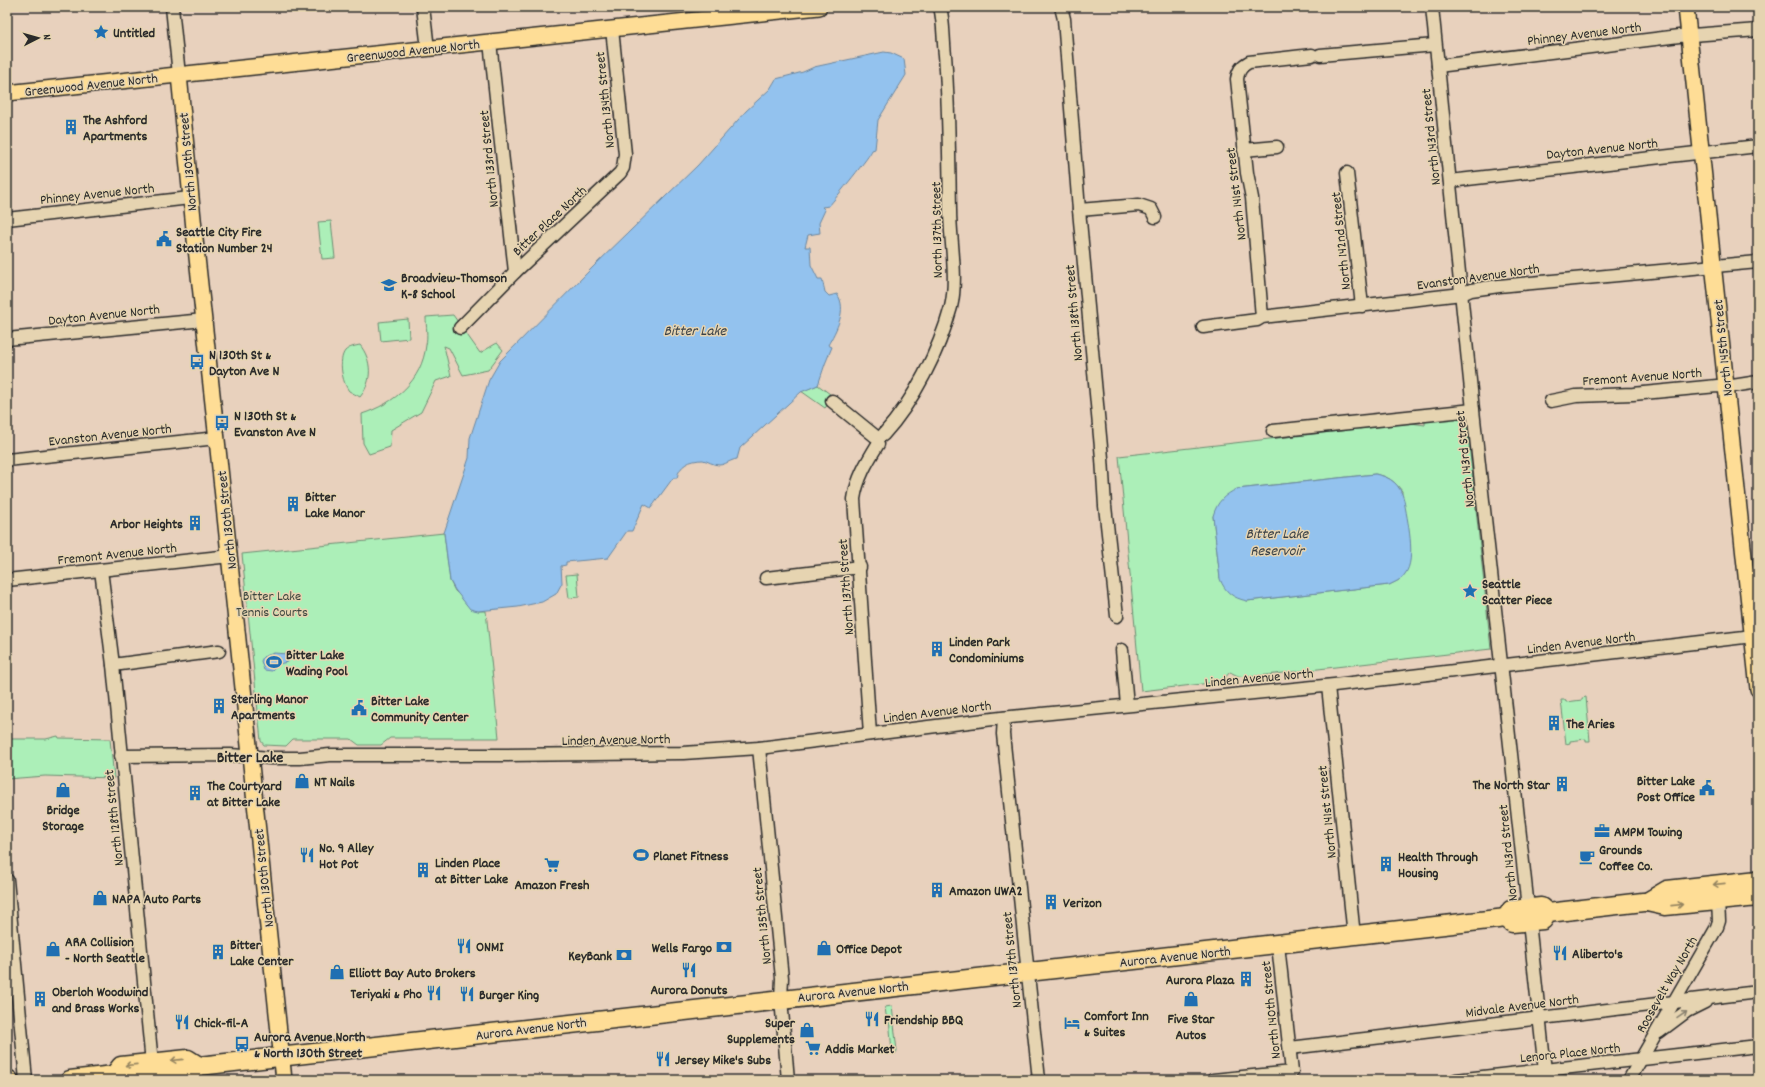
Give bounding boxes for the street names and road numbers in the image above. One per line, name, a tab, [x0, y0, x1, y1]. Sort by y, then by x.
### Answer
street label: Phinney Avenue North	[1526, 18, 1642, 52]
street label: Greenwood Avenue North	[346, 35, 481, 69]
street label: North 134th Street	[591, 50, 621, 149]
street label: Greenwood Avenue North	[24, 69, 159, 103]
street label: North 143rd Street	[1417, 87, 1447, 186]
street label: North 133rd Street	[475, 109, 505, 208]
street label: North 130th Street	[175, 112, 203, 212]
street label: Dayton Avenue North	[1545, 134, 1659, 166]
street label: North 141st Street	[1221, 146, 1253, 241]
street label: Phinney Avenue North	[39, 179, 155, 211]
street label: Bitter Place North	[509, 182, 592, 261]
street label: North 137th Street	[927, 182, 949, 278]
street label: North 142nd Street	[1327, 191, 1357, 291]
street label: Evanston Avenue North	[1416, 259, 1541, 296]
street label: North 138th Street	[1061, 264, 1089, 362]
street label: North 145th Street	[1709, 298, 1739, 397]
street label: Dayton Avenue North	[47, 300, 161, 332]
street label: Fremont Avenue North	[1582, 364, 1703, 392]
street label: North 143rd Street	[1451, 409, 1481, 508]
street label: Evanston Avenue North	[48, 420, 173, 452]
street label: North 130th Street	[213, 470, 243, 570]
street label: North 137th Street	[834, 538, 860, 636]
street label: Fremont Avenue North	[57, 539, 178, 571]
street label: Linden Avenue North	[1526, 627, 1636, 661]
street label: Linden Avenue North	[1204, 664, 1314, 694]
street label: Linden Avenue North	[882, 696, 992, 730]
street label: Linden Avenue North	[562, 730, 670, 752]
street label: North 141st Street	[1313, 764, 1343, 859]
street label: North 128th Street	[100, 769, 130, 867]
street label: North 143rd Street	[1494, 803, 1524, 902]
street label: North 130th Street	[250, 828, 280, 928]
street label: North 135th Street	[748, 866, 778, 965]
street label: North 137th Street	[998, 911, 1028, 1009]
street label: Roosevelt Way North	[1632, 933, 1704, 1037]
street label: Aurora Avenue North	[1119, 942, 1232, 974]
street label: North 140th Street	[1257, 960, 1287, 1060]
street label: Aurora Avenue North	[797, 977, 910, 1009]
street label: Midvale Avenue North	[1465, 990, 1580, 1024]
street label: Aurora Avenue North	[475, 1013, 588, 1047]
street label: Lenora Place North	[1519, 1039, 1621, 1069]

